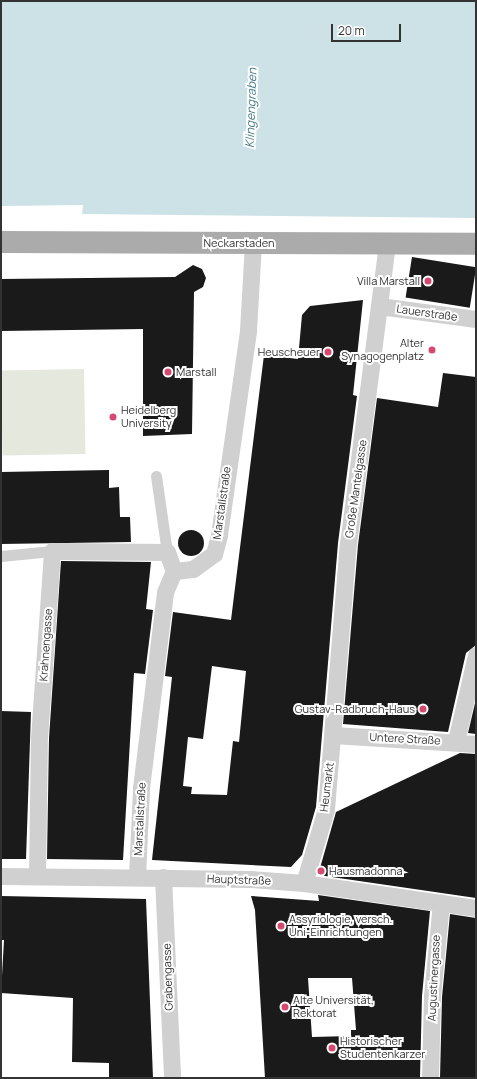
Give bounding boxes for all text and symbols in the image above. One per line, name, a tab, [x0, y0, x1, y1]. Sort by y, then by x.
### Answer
scale bar	[333, 16, 403, 42]
text: 20 m	[338, 22, 365, 39]
water label: Klingengraben	[242, 68, 260, 148]
street label: Neckarstaden	[204, 236, 274, 250]
place label: Villa Marstall	[357, 274, 420, 288]
marker: Villa Marstall	[423, 276, 433, 286]
street label: Lauerstraße	[396, 302, 458, 324]
place label: Alter Synagogenplatz	[341, 337, 424, 363]
place label: Heuscheuer	[258, 345, 320, 359]
marker: Alter Synagogenplatz	[427, 345, 437, 355]
marker: Heuscheuer	[323, 347, 333, 357]
place label: Marstall	[176, 365, 217, 379]
marker: Marstall	[163, 367, 173, 377]
place label: Heidelberg University	[121, 404, 176, 430]
marker: Heidelberg University	[108, 412, 118, 422]
street label: Große Mantelgasse	[343, 439, 369, 539]
street label: Marstallstraße	[210, 466, 234, 540]
street label: Krahnengasse	[37, 608, 55, 682]
place label: Gustav-Radbruch-Haus	[295, 702, 415, 716]
marker: Gustav-Radbruch-Haus	[418, 704, 428, 714]
street label: Untere Straße	[369, 731, 441, 747]
street label: Heumarkt	[317, 762, 337, 812]
street label: Marstallstraße	[131, 782, 149, 856]
place label: Hausmadonna	[329, 864, 403, 878]
marker: Hausmadonna	[316, 866, 326, 876]
street label: Hauptstraße	[207, 872, 271, 888]
place label: Assyriologie, versch. Uni-Einrichtungen	[289, 913, 392, 939]
marker: Assyriologie, versch. Uni-Einrichtungen	[276, 921, 286, 931]
street label: Augustinergasse	[425, 934, 443, 1022]
street label: Grabengasse	[160, 943, 176, 1011]
place label: Alte Universität, Rektorat	[293, 994, 374, 1020]
marker: Alte Universität, Rektorat	[280, 1002, 290, 1012]
place label: Historischer Studentenkarzer	[340, 1035, 425, 1061]
marker: Historischer Studentenkarzer	[327, 1043, 337, 1053]

